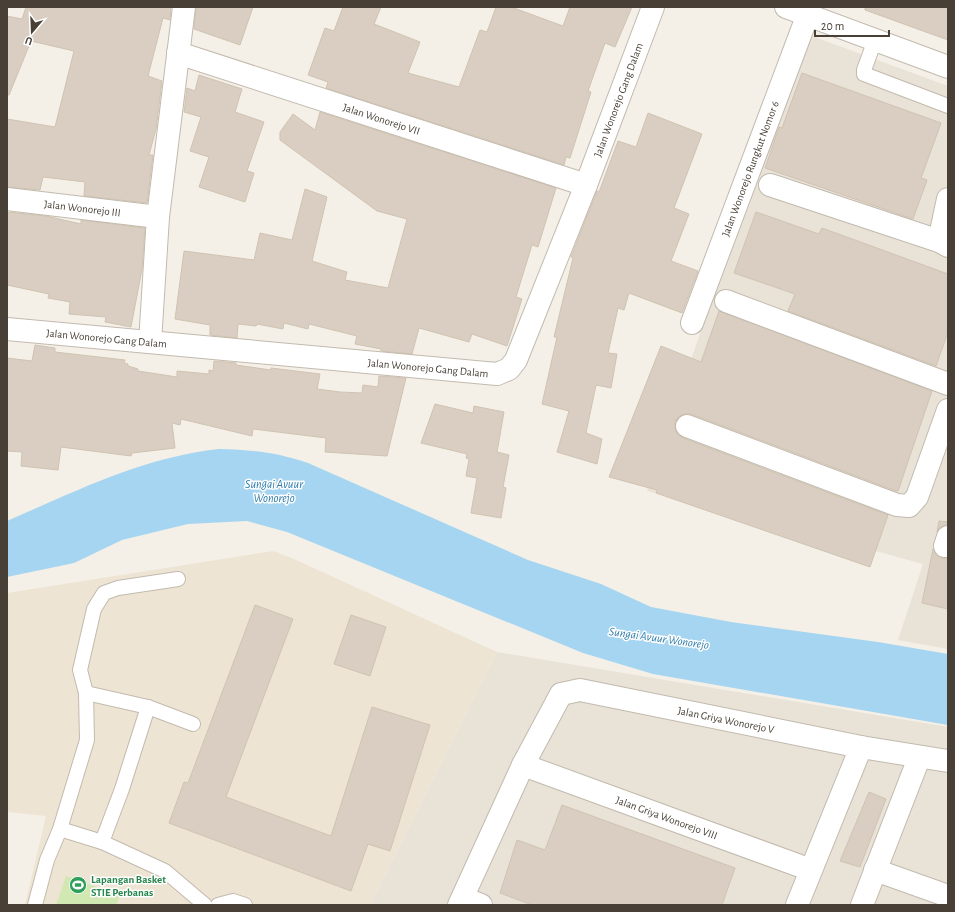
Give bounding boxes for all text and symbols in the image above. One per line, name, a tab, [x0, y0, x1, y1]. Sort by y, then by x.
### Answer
north arrow	[12, 12, 52, 52]
scale bar	[815, 12, 889, 38]
text: 20 m	[821, 20, 844, 32]
text: U	[24, 35, 34, 47]
street label: Jalan Wonorejo Gang Dalam	[592, 41, 645, 158]
street label: Jalan Wonorejo Rungkut Nomor 6	[720, 99, 780, 238]
street label: Jalan Wonorejo VII	[342, 101, 421, 136]
street label: Jalan Wonorejo III	[44, 198, 121, 218]
street label: Jalan Wonorejo Gang Dalam	[46, 327, 168, 349]
street label: Jalan Wonorejo Gang Dalam	[367, 357, 489, 379]
water label: Sungai Avuur Wonorejo	[245, 478, 304, 505]
water label: Sungai Avuur Wonorejo	[608, 625, 710, 652]
street label: Jalan Griya Wonorejo V	[677, 704, 776, 735]
street label: Jalan Griya Wonorejo VIII	[615, 794, 719, 841]
place label: Lapangan Basket STIE Perbanas	[91, 874, 166, 898]
sports icon: Lapangan Basket STIE Perbanas	[68, 875, 88, 895]

